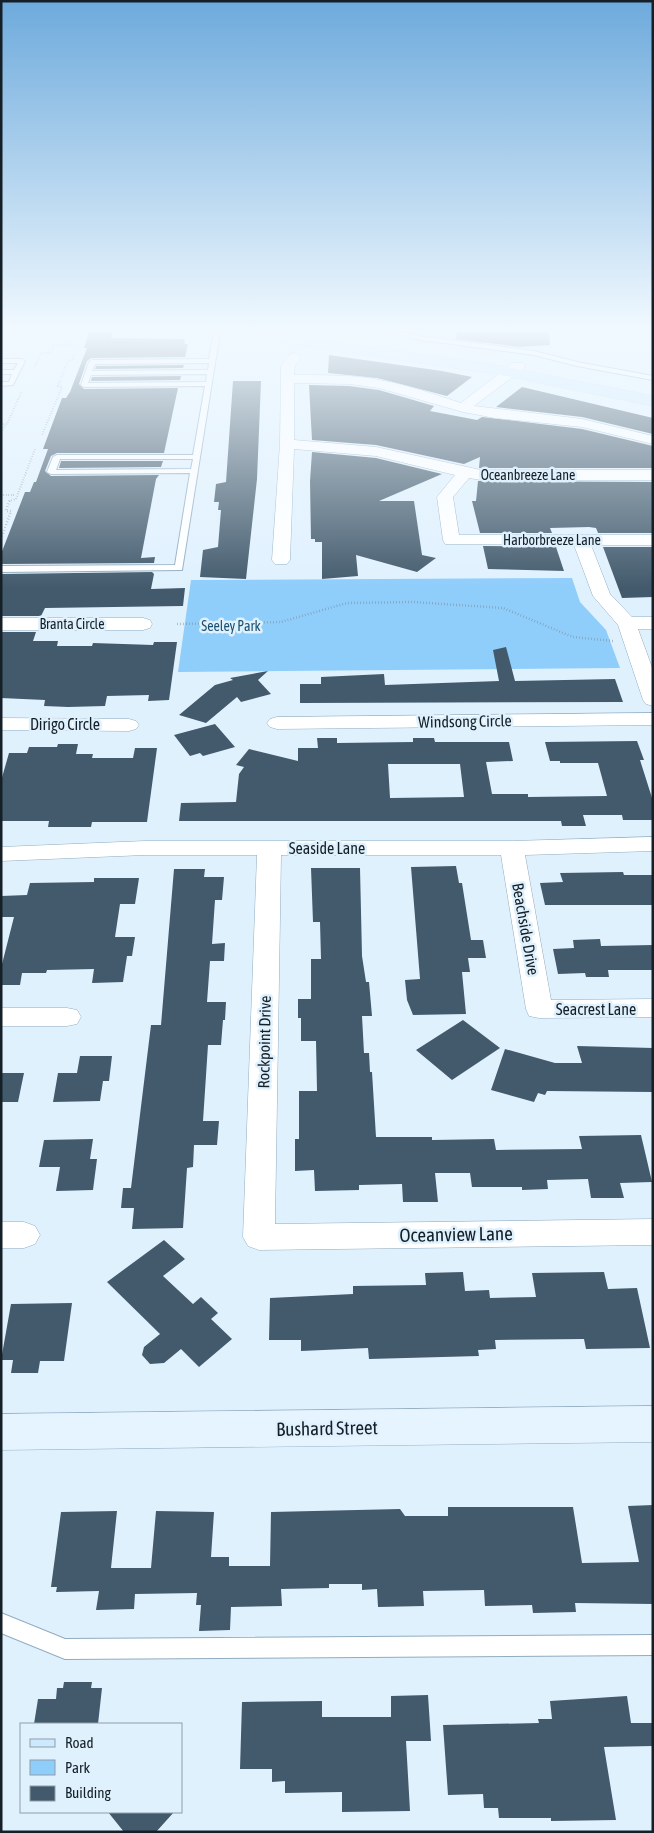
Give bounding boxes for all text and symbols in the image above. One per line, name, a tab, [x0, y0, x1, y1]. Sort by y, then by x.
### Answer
street label: Oceanbreeze Lane	[481, 467, 575, 483]
street label: Harborbreeze Lane	[503, 532, 601, 548]
street label: Branta Circle	[39, 616, 105, 632]
park label: Seeley Park	[201, 618, 261, 634]
street label: Windsong Circle	[418, 711, 512, 732]
street label: Dirigo Circle	[30, 715, 100, 734]
street label: Seaside Lane	[289, 839, 365, 857]
street label: Beachside Drive	[509, 881, 543, 977]
street label: Rockpoint Drive	[254, 995, 275, 1089]
street label: Seacrest Lane	[556, 1000, 636, 1018]
street label: Oceanview Lane	[399, 1222, 513, 1246]
street label: Bushard Street	[276, 1416, 378, 1440]
legend	[20, 1723, 182, 1813]
text: Road	[65, 1734, 94, 1751]
text: Park	[65, 1759, 90, 1776]
text: Building	[65, 1784, 111, 1801]

